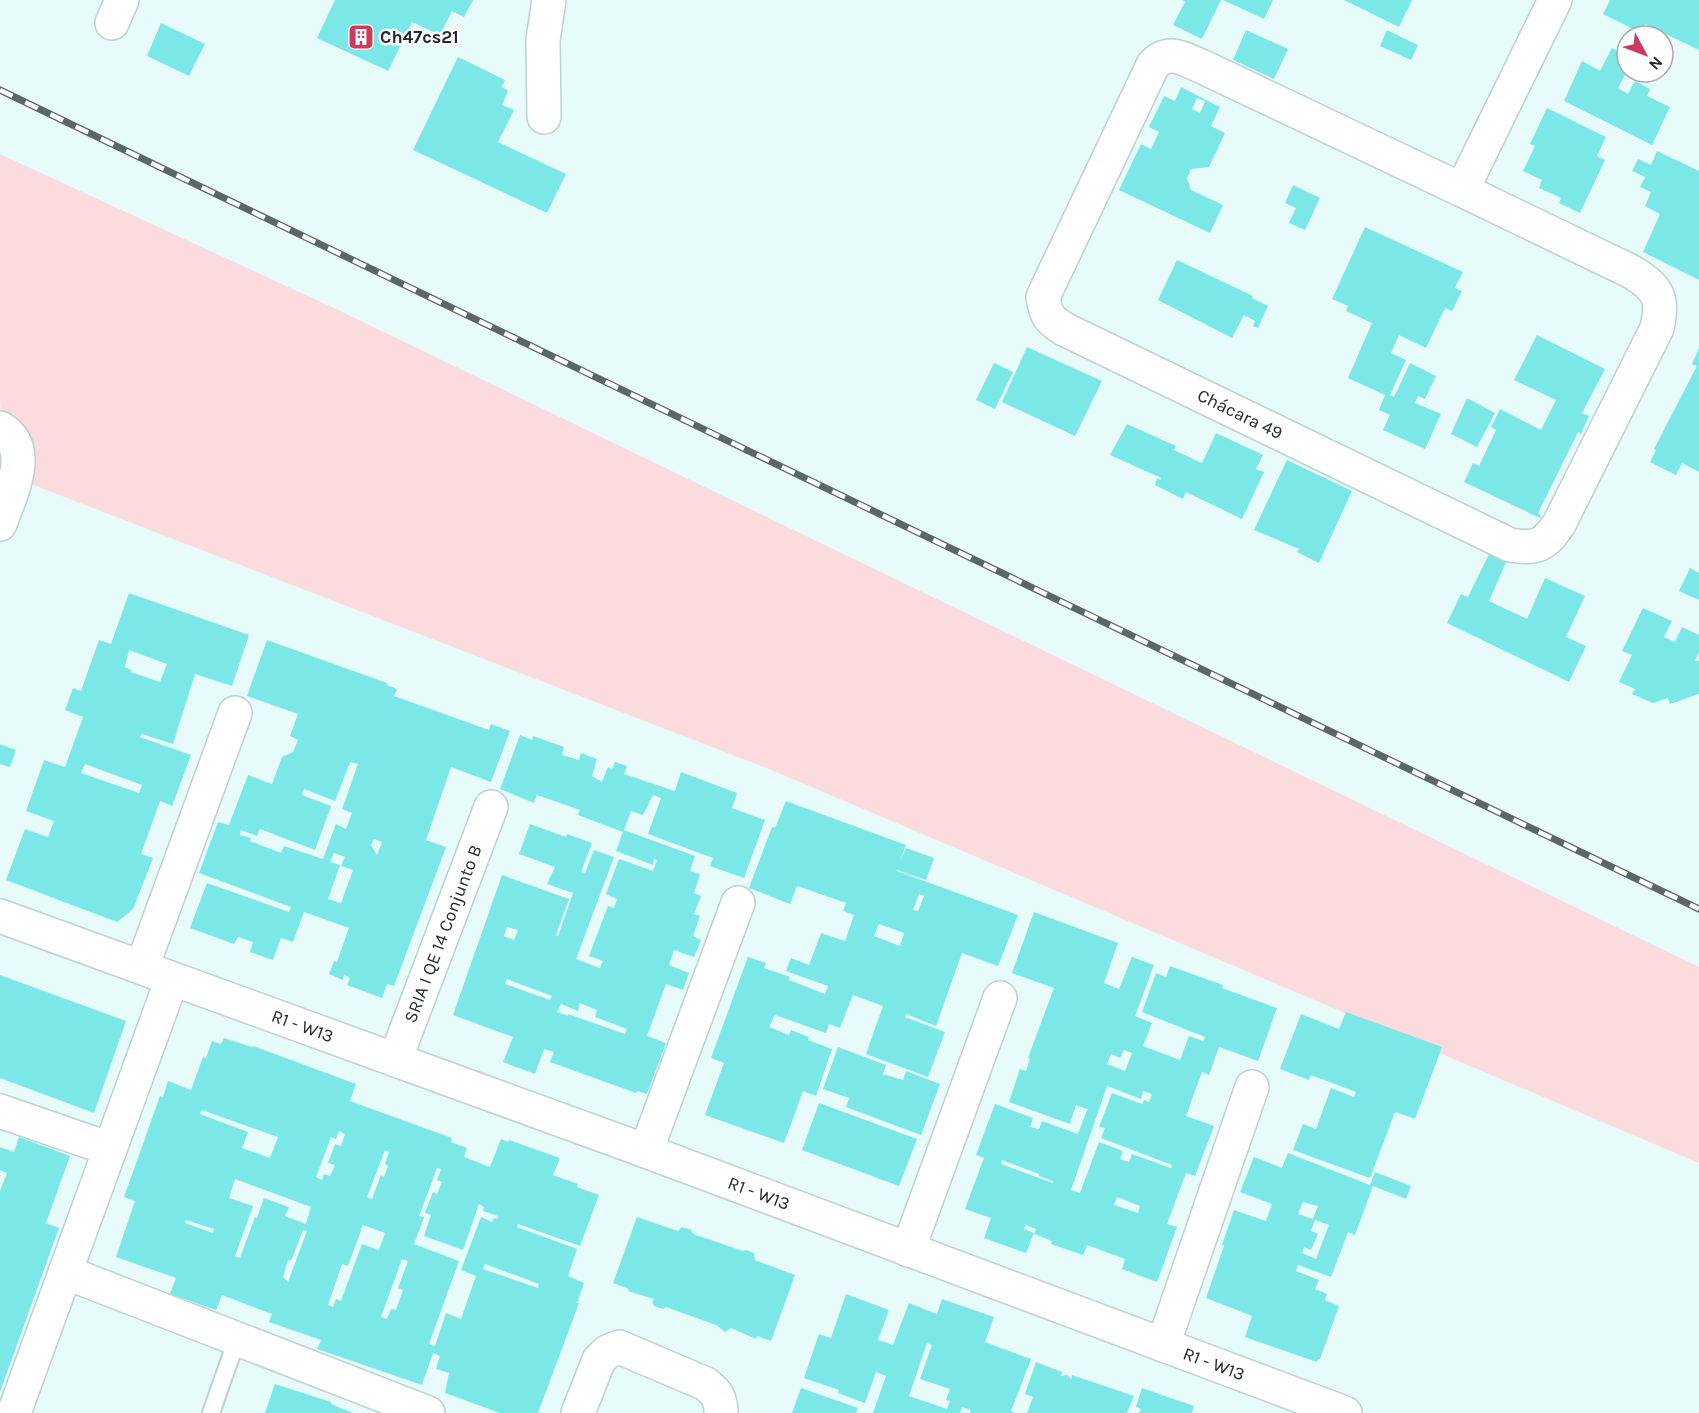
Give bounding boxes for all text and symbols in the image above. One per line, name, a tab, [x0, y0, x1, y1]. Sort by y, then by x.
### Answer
building icon: Ch47cs21	[346, 22, 376, 52]
north arrow	[1615, 24, 1675, 84]
place label: Ch47cs21	[380, 26, 459, 48]
text: N	[1645, 53, 1667, 74]
street label: Chácara 49	[1194, 384, 1286, 444]
street label: SRIA I QE 14 Conjunto B	[399, 842, 487, 1026]
street label: R1 - W13	[269, 1005, 337, 1047]
street label: R1 - W13	[725, 1172, 793, 1215]
street label: R1 - W13	[1180, 1342, 1248, 1386]

